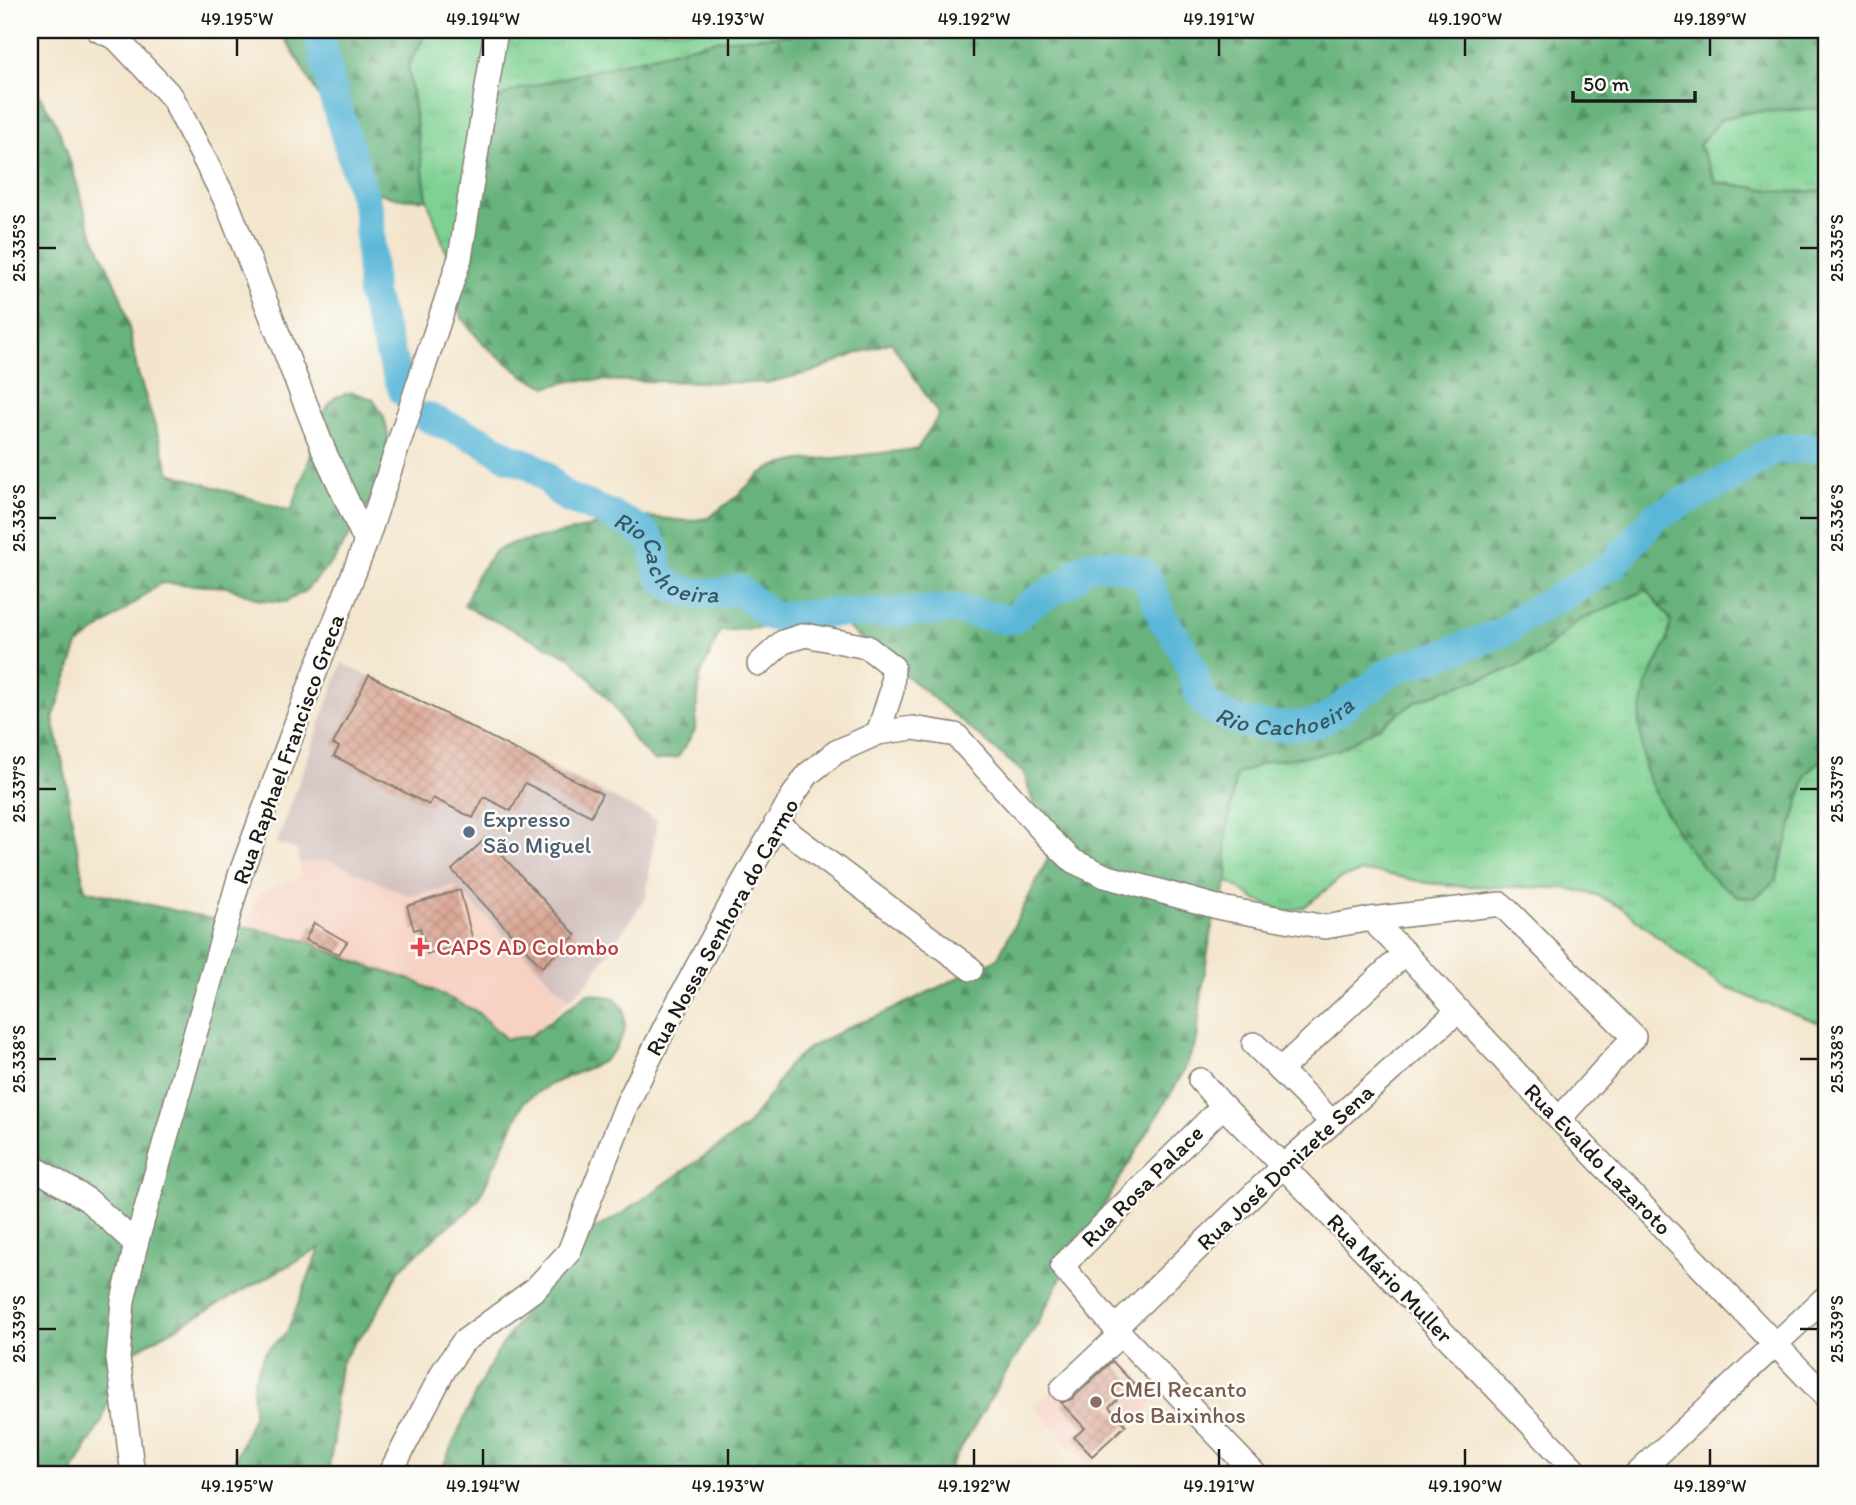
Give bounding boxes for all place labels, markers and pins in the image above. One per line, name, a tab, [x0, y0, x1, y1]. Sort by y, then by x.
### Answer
place label: Expresso São Miguel	[483, 805, 592, 859]
marker: Expresso São Miguel	[461, 824, 477, 840]
place label: CAPS AD Colombo	[436, 933, 619, 961]
marker: CAPS AD Colombo	[410, 937, 430, 957]
place label: CMEI Recanto dos Baixinhos	[1110, 1375, 1247, 1429]
marker: CMEI Recanto dos Baixinhos	[1088, 1394, 1104, 1410]

